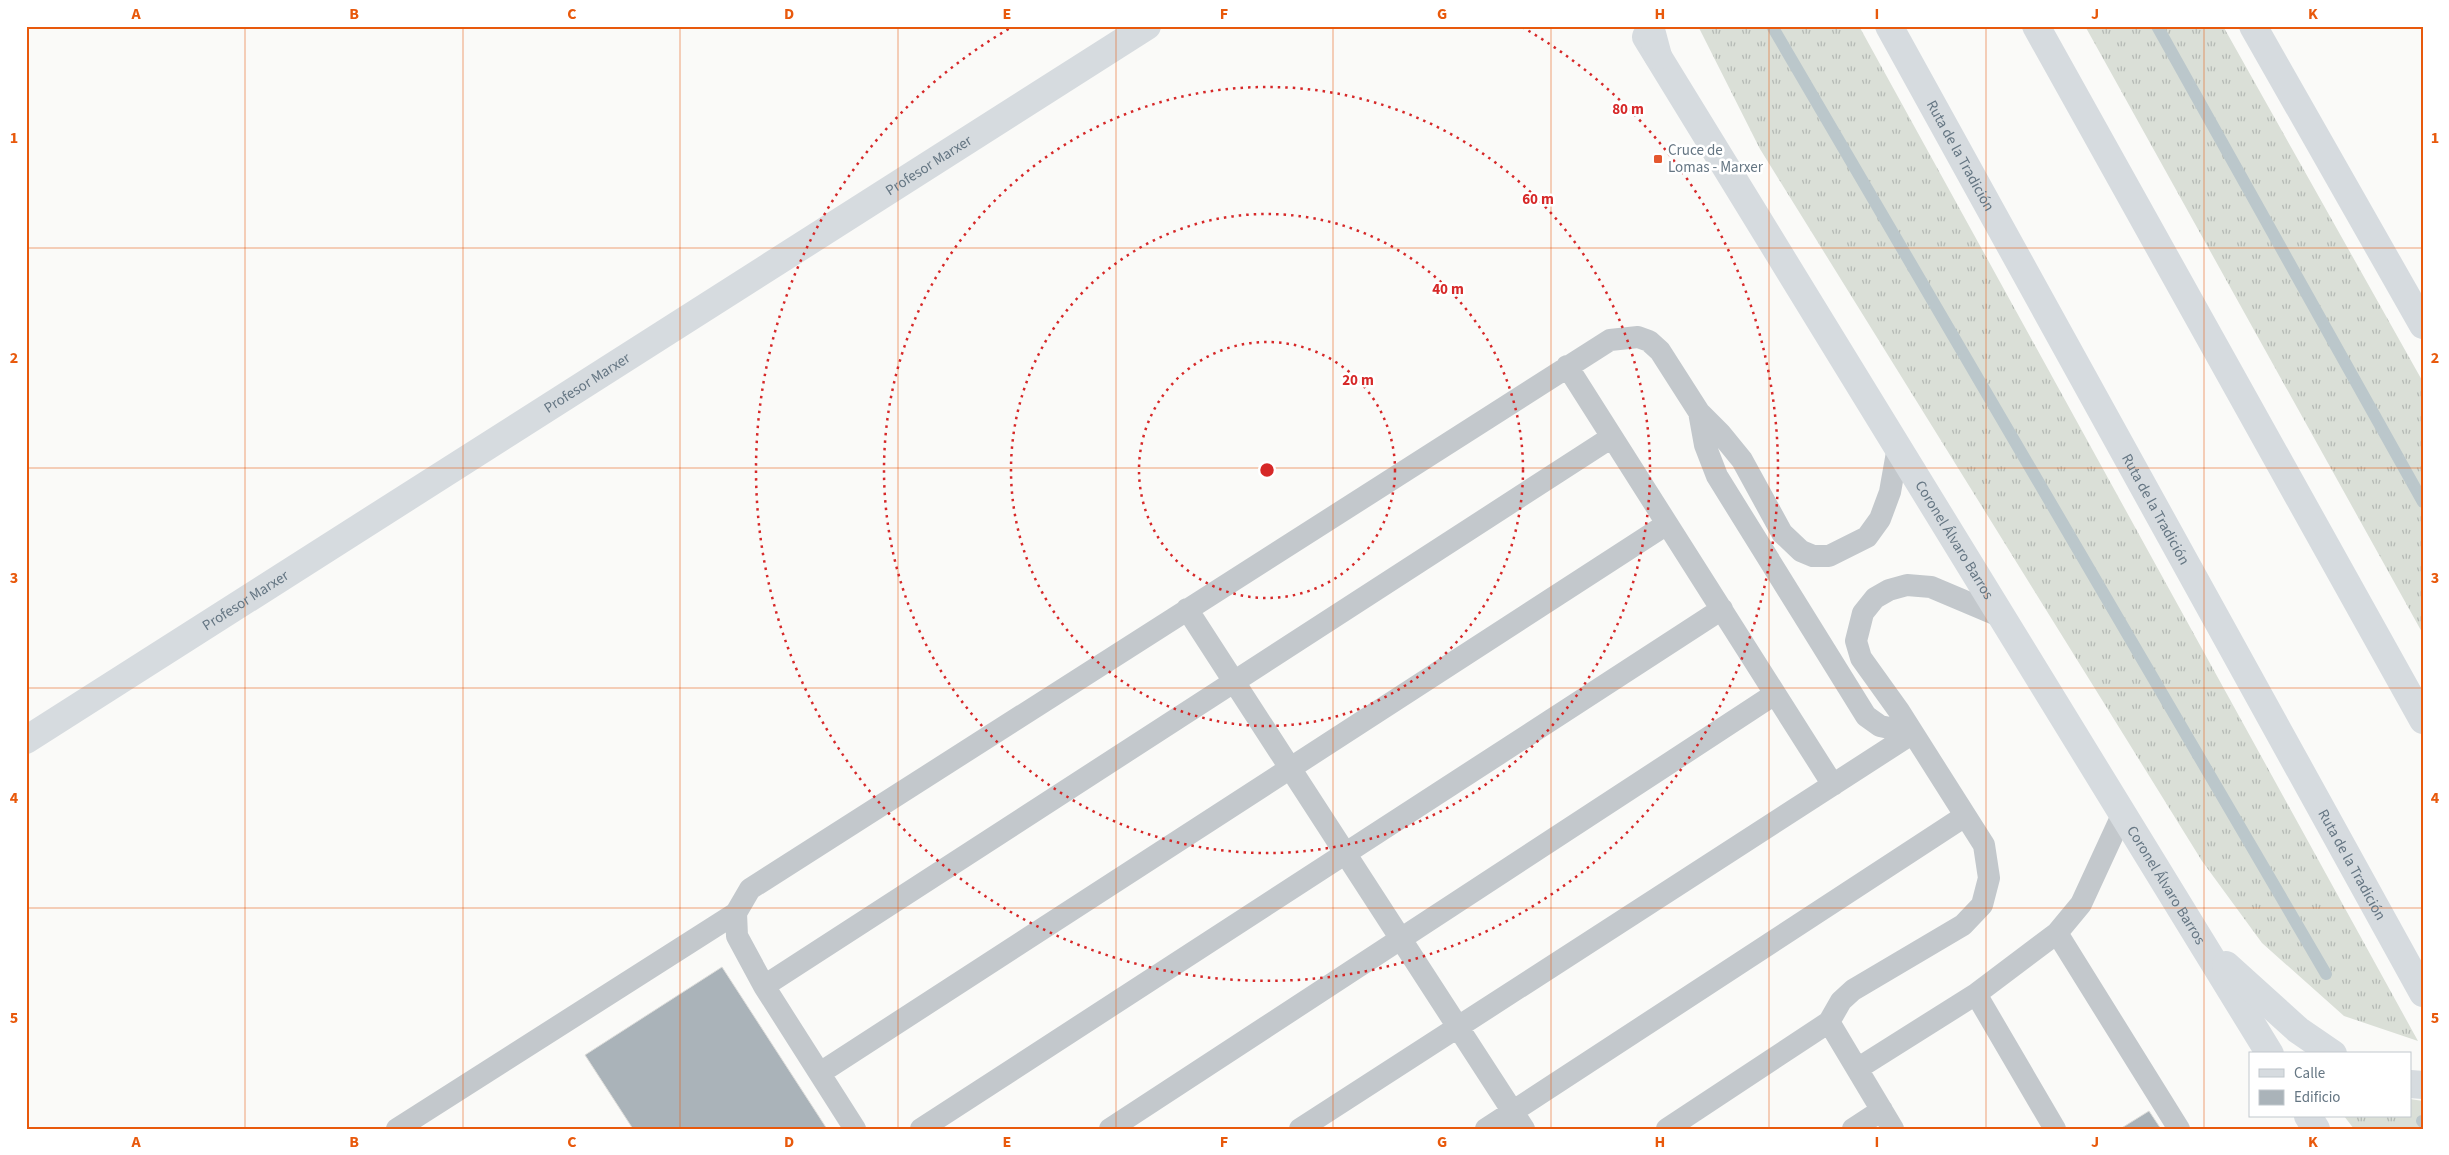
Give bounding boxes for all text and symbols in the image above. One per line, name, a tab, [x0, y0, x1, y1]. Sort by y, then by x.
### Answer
text: A	[130, 3, 141, 25]
text: B	[349, 3, 359, 25]
text: C	[567, 3, 577, 25]
text: D	[784, 3, 794, 25]
text: E	[1003, 3, 1011, 25]
text: F	[1220, 3, 1228, 25]
text: G	[1437, 3, 1447, 25]
text: H	[1655, 3, 1665, 25]
text: I	[1875, 3, 1879, 25]
text: J	[2091, 3, 2099, 25]
text: K	[2308, 3, 2318, 25]
street label: Ruta de la Tradición	[1921, 96, 2000, 215]
text: 80 m	[1612, 99, 1644, 120]
text: 1	[10, 127, 18, 149]
text: 1	[2431, 127, 2439, 149]
street label: Profesor Marxer	[881, 129, 976, 201]
place label: Cruce de Lomas - Marxer	[1668, 140, 1764, 178]
marker: Cruce de Lomas - Marxer	[1652, 153, 1664, 165]
text: 60 m	[1522, 189, 1554, 210]
text: 40 m	[1432, 279, 1464, 300]
text: 2	[10, 347, 18, 369]
street label: Profesor Marxer	[540, 347, 635, 418]
text: 2	[2431, 347, 2439, 369]
text: 20 m	[1342, 370, 1374, 391]
street label: Ruta de la Tradición	[2117, 450, 2195, 569]
centre of rings	[1258, 461, 1276, 479]
street label: Coronel Álvaro Barros	[1910, 476, 1999, 603]
street label: Profesor Marxer	[198, 565, 293, 636]
text: 3	[10, 567, 18, 589]
text: 3	[2431, 567, 2439, 589]
text: 4	[10, 787, 19, 809]
text: 4	[2431, 787, 2440, 809]
street label: Ruta de la Tradición	[2313, 805, 2391, 924]
street label: Coronel Álvaro Barros	[2122, 822, 2211, 949]
text: 5	[10, 1007, 18, 1029]
text: 5	[2431, 1007, 2439, 1029]
legend	[2249, 1052, 2412, 1118]
text: Calle	[2294, 1063, 2325, 1084]
text: Edificio	[2294, 1087, 2341, 1108]
text: A	[130, 1131, 141, 1153]
text: B	[349, 1131, 359, 1153]
text: C	[567, 1131, 577, 1153]
text: D	[784, 1131, 794, 1153]
text: E	[1003, 1131, 1011, 1153]
text: F	[1220, 1131, 1228, 1153]
text: G	[1437, 1131, 1447, 1153]
text: H	[1655, 1131, 1665, 1153]
text: I	[1875, 1131, 1879, 1153]
text: J	[2091, 1131, 2099, 1153]
text: K	[2308, 1131, 2318, 1153]

